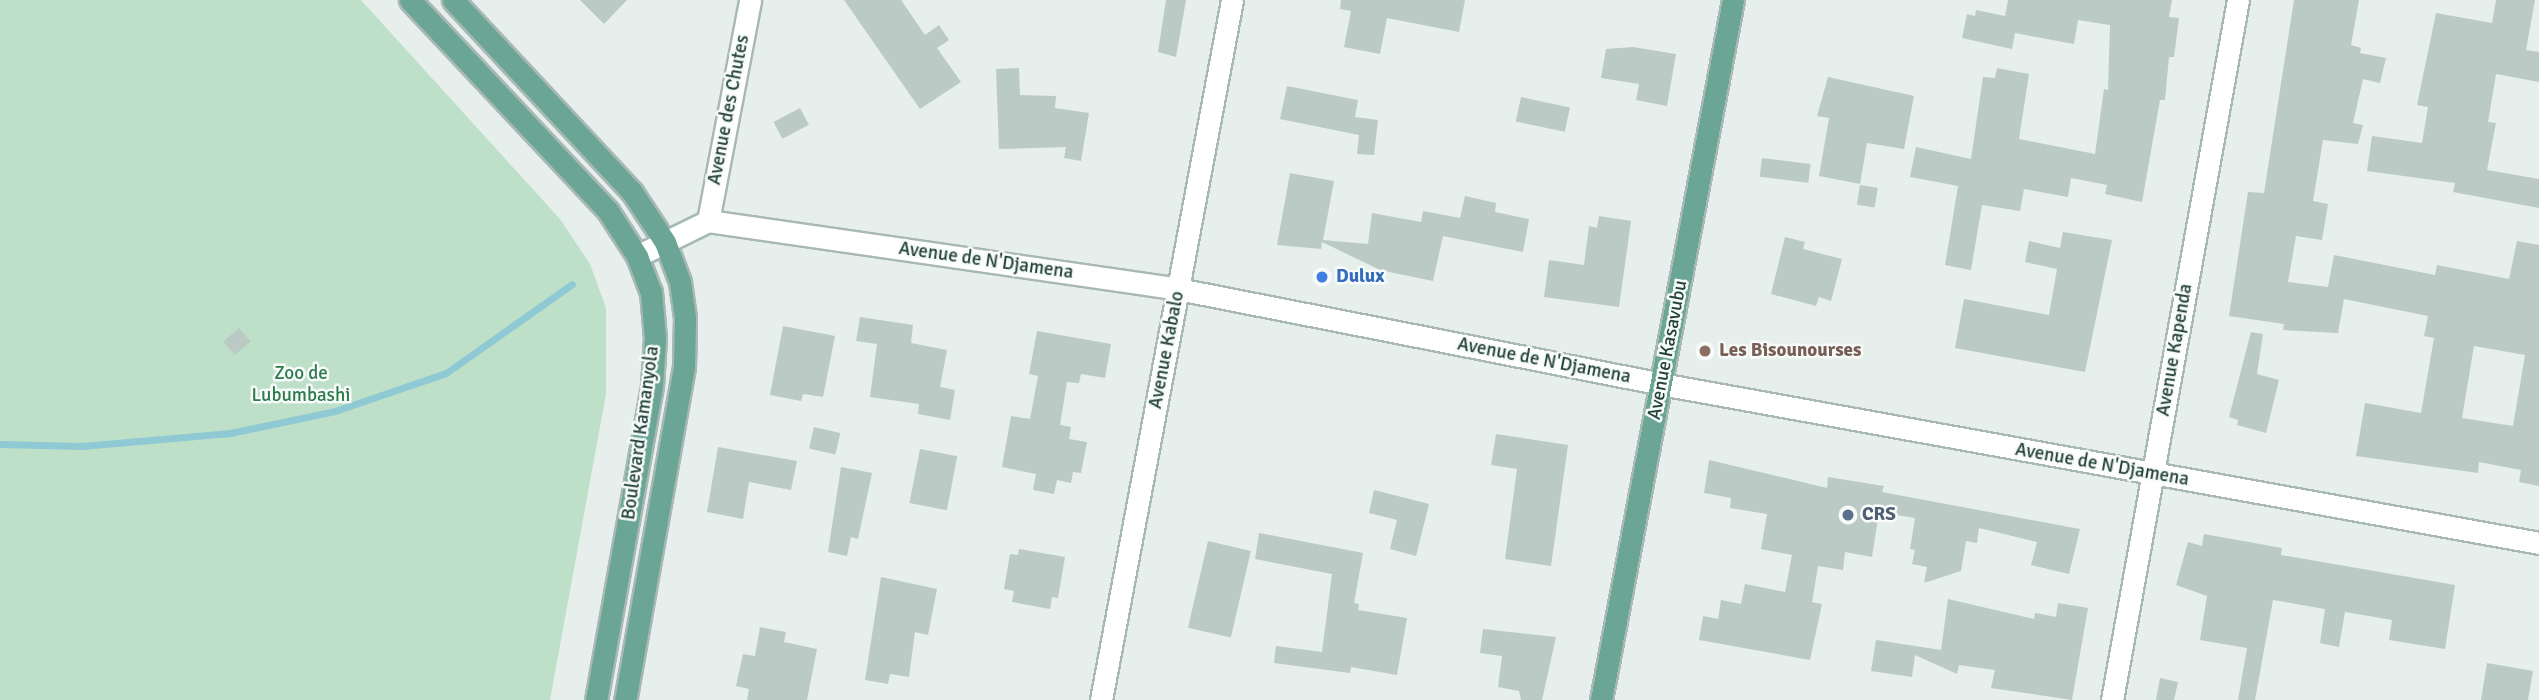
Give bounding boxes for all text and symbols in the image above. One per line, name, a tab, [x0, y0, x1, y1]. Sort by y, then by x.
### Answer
street label: Avenue des Chutes	[703, 33, 755, 187]
street label: Avenue de N'Djamena	[897, 237, 1075, 285]
place label: Dulux	[1336, 266, 1384, 288]
marker: Dulux	[1314, 269, 1330, 285]
street label: Avenue Kasavubu	[1643, 278, 1693, 422]
street label: Avenue Kapenda	[2152, 282, 2198, 418]
street label: Avenue Kabalo	[1144, 289, 1190, 411]
street label: Avenue de N'Djamena	[1455, 333, 1633, 389]
place label: Les Bisounourses	[1719, 340, 1861, 362]
marker: Les Bisounourses	[1697, 343, 1713, 359]
street label: Boulevard Kamanyola	[618, 345, 664, 521]
park label: Zoo de Lubumbashi	[252, 363, 350, 407]
street label: Avenue de N'Djamena	[2013, 438, 2191, 492]
place label: CRS	[1862, 504, 1896, 526]
marker: CRS	[1840, 507, 1856, 523]

